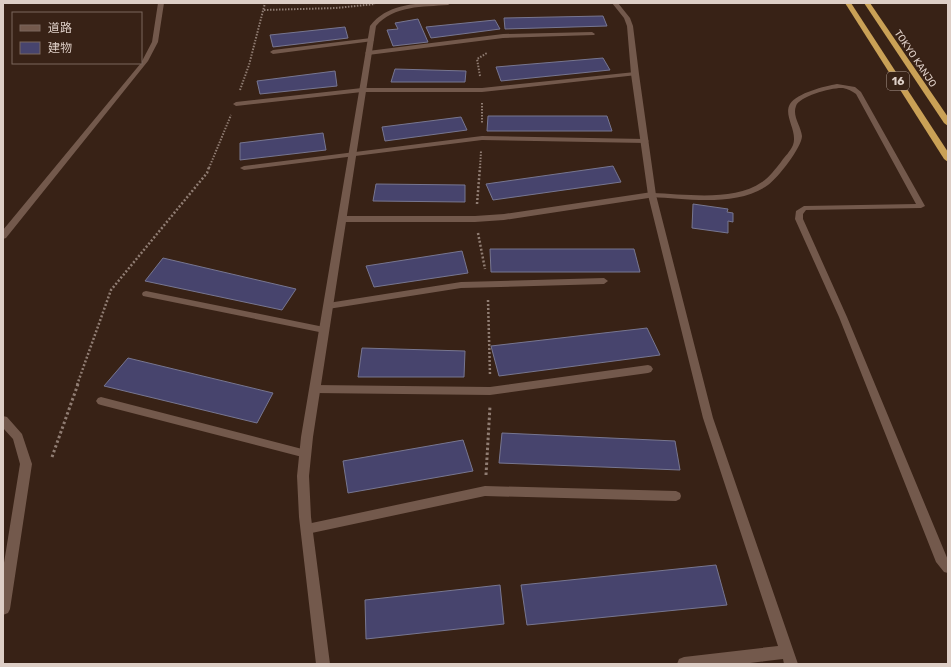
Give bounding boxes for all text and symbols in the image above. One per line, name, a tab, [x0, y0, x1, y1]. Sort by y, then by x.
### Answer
legend	[12, 12, 142, 64]
text: 道路	[48, 21, 72, 35]
street label: TOKYO KANJO	[892, 28, 939, 90]
text: 建物	[48, 41, 72, 55]
road number: 16	[887, 72, 909, 90]

